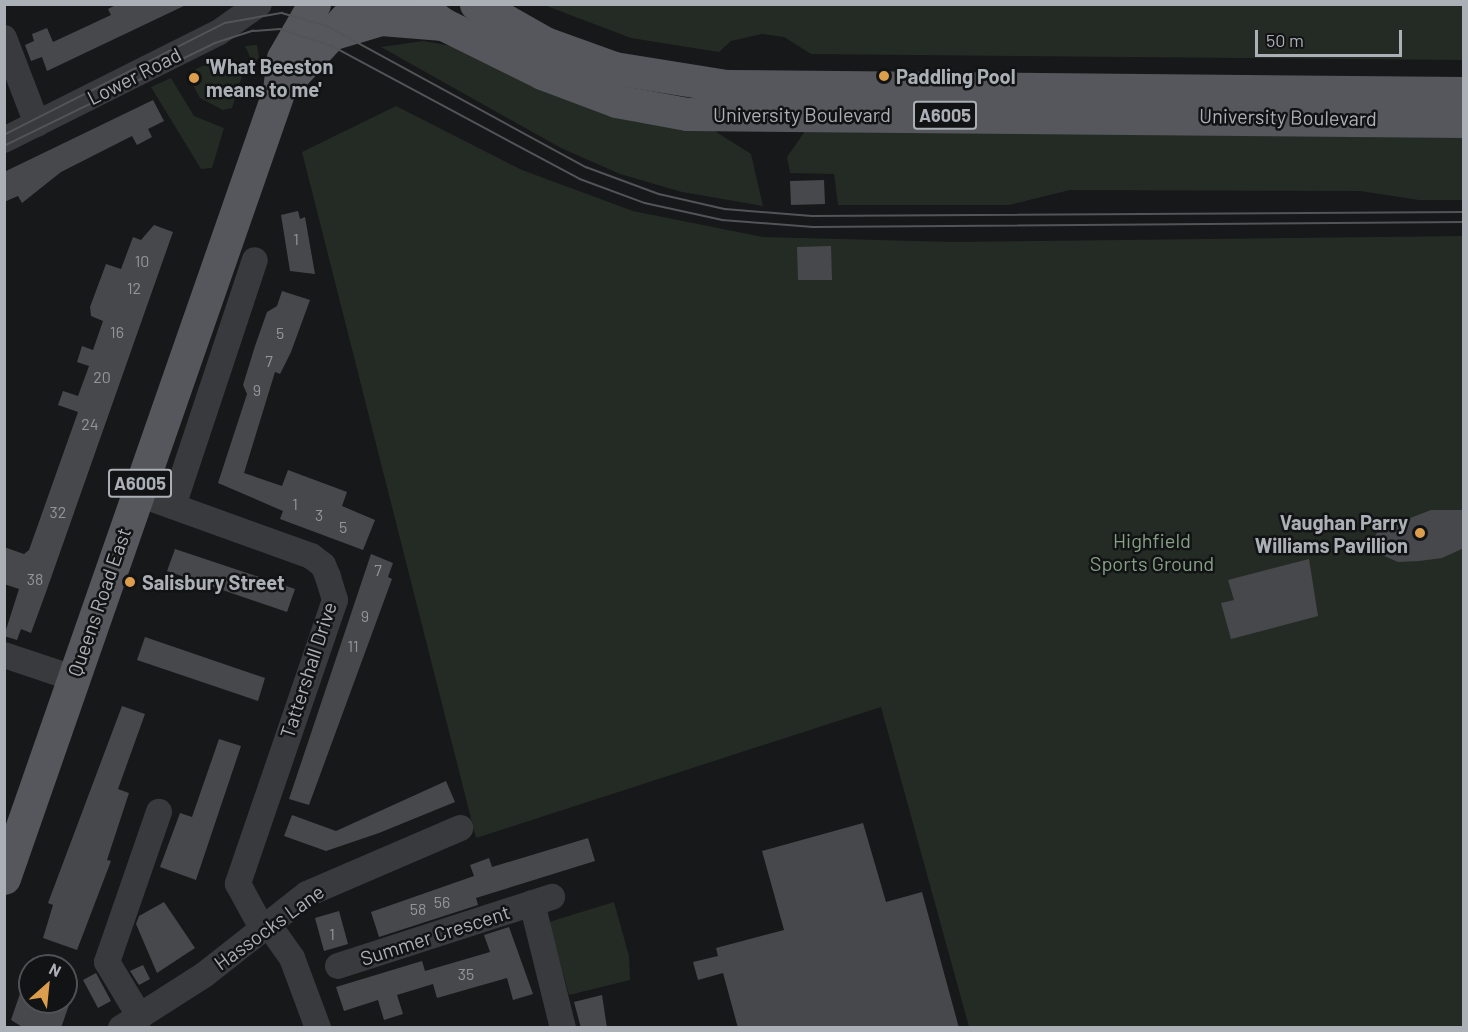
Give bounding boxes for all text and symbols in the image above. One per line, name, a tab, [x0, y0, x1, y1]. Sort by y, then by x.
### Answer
scale bar	[1258, 18, 1405, 56]
text: 50 m	[1266, 29, 1304, 51]
street label: Lower Road	[83, 42, 185, 110]
place label: 'What Beeston means to me'	[206, 54, 333, 101]
place label: Paddling Pool	[896, 64, 1016, 88]
marker: Paddling Pool	[877, 69, 891, 83]
marker: 'What Beeston means to me'	[187, 71, 201, 85]
road number: A6005	[912, 100, 978, 130]
street label: University Boulevard	[713, 102, 891, 126]
street label: University Boulevard	[1199, 103, 1377, 131]
house number: 1	[293, 229, 299, 249]
house number: 10	[135, 251, 149, 271]
house number: 12	[127, 278, 141, 298]
house number: 16	[110, 322, 124, 342]
house number: 5	[276, 323, 284, 343]
house number: 7	[265, 351, 273, 371]
house number: 20	[93, 367, 111, 387]
house number: 9	[253, 380, 261, 400]
house number: 24	[81, 414, 99, 434]
road number: A6005	[107, 468, 173, 498]
house number: 1	[292, 494, 298, 514]
house number: 32	[50, 502, 66, 522]
house number: 3	[315, 505, 323, 525]
place label: Vaughan Parry Williams Pavillion	[1255, 510, 1408, 557]
house number: 5	[339, 517, 347, 537]
street label: Queens Road East	[62, 525, 136, 679]
marker: Vaughan Parry Williams Pavillion	[1413, 526, 1427, 540]
park label: Highfield Sports Ground	[1090, 528, 1214, 575]
house number: 7	[374, 560, 382, 580]
house number: 38	[27, 569, 43, 589]
place label: Salisbury Street	[142, 570, 285, 594]
marker: Salisbury Street	[123, 575, 137, 589]
street label: Tattershall Drive	[275, 599, 341, 741]
house number: 9	[361, 606, 369, 626]
house number: 11	[347, 636, 359, 656]
street label: Hassocks Lane	[209, 879, 329, 975]
house number: 56	[434, 892, 450, 912]
house number: 58	[410, 899, 426, 919]
street label: Summer Crescent	[357, 900, 513, 970]
house number: 1	[329, 924, 335, 944]
north arrow	[18, 954, 78, 1014]
text: N	[46, 958, 65, 980]
house number: 35	[458, 964, 474, 984]

